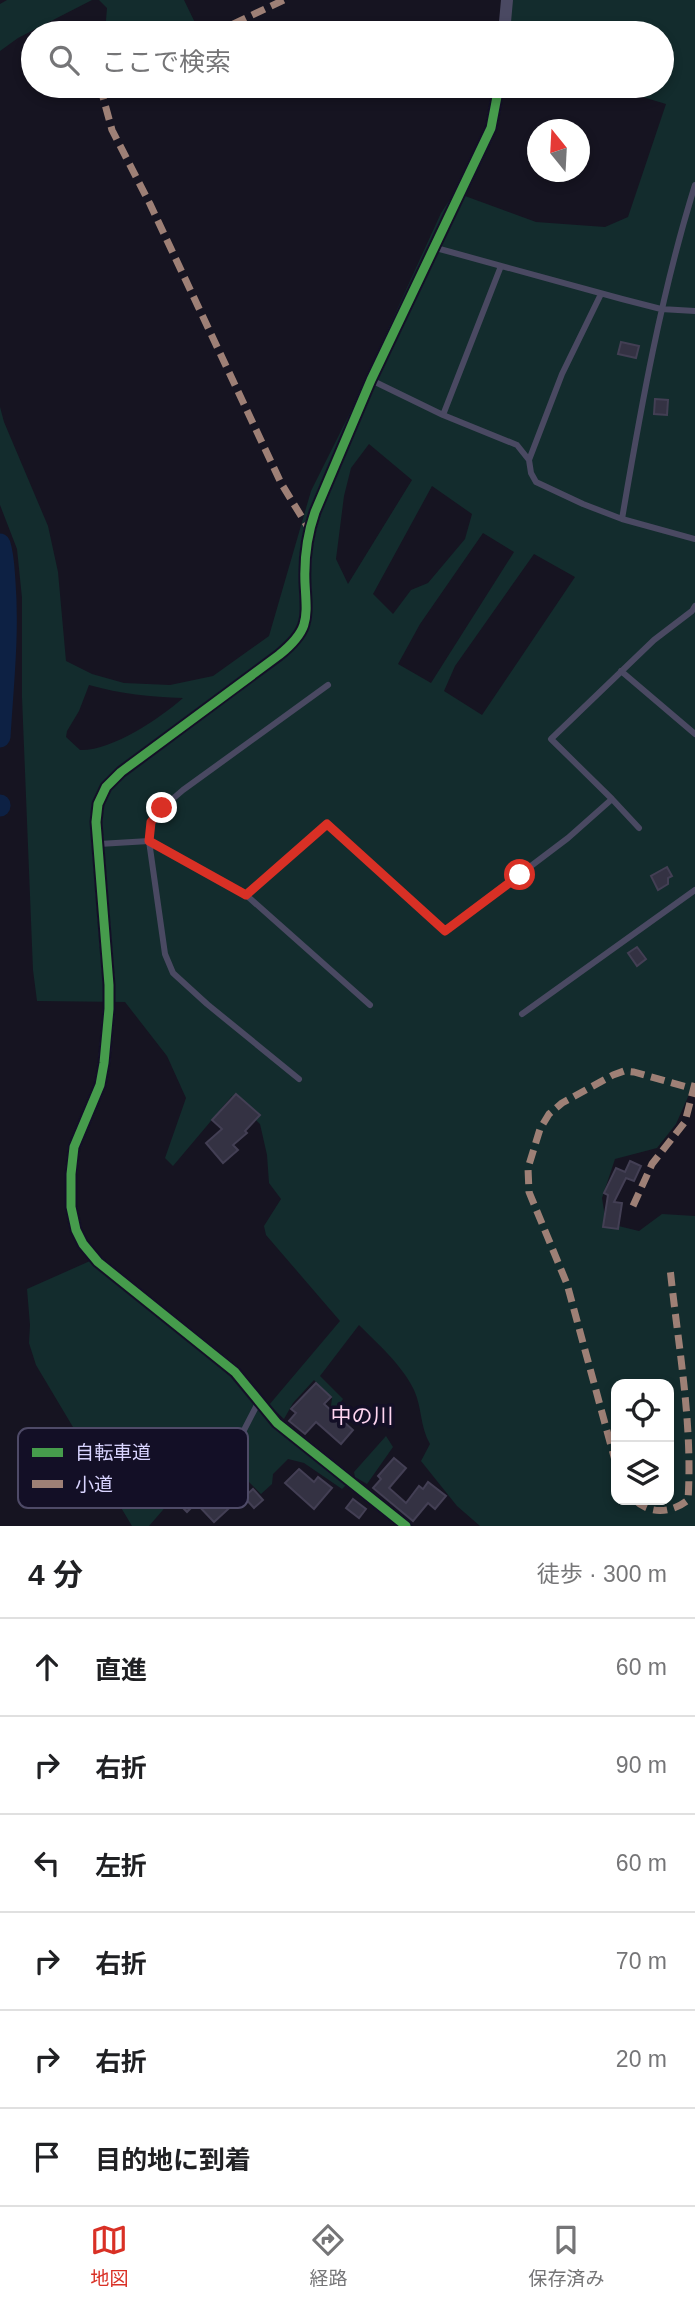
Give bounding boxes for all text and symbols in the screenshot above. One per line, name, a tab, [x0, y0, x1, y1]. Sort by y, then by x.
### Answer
search box	[21, 21, 674, 98]
icon: search	[45, 41, 83, 79]
text: ここで検索	[101, 47, 231, 77]
north arrow	[527, 119, 590, 182]
route end	[146, 792, 177, 823]
route start	[504, 859, 535, 890]
map controls	[611, 1379, 674, 1505]
button: locate	[611, 1379, 674, 1442]
district label: 中の川	[331, 1404, 394, 1427]
legend	[18, 1428, 248, 1508]
text: 自転車道	[75, 1442, 151, 1463]
button: layers	[611, 1442, 674, 1505]
text: 小道	[75, 1474, 113, 1495]
text: 4 分	[28, 1558, 83, 1591]
text: 徒歩 · 300 m	[537, 1561, 667, 1587]
icon: ahead	[28, 1648, 66, 1686]
text: 60 m	[616, 1654, 667, 1680]
text: 直進	[95, 1655, 147, 1685]
icon: right	[28, 1746, 66, 1784]
text: 90 m	[616, 1752, 667, 1778]
text: 右折	[95, 1753, 147, 1783]
icon: left	[28, 1844, 66, 1882]
text: 60 m	[616, 1850, 667, 1876]
text: 左折	[95, 1851, 147, 1881]
icon: right	[28, 1942, 66, 1980]
text: 70 m	[616, 1948, 667, 1974]
text: 右折	[95, 1949, 147, 1979]
icon: right	[28, 2040, 66, 2078]
text: 20 m	[616, 2046, 667, 2072]
text: 右折	[95, 2047, 147, 2077]
icon: arrive	[28, 2138, 66, 2176]
text: 目的地に到着	[95, 2145, 251, 2175]
tab: 地図	[90, 2221, 129, 2290]
tab: 経路	[309, 2221, 348, 2290]
tab: 保存済み	[528, 2221, 605, 2290]

